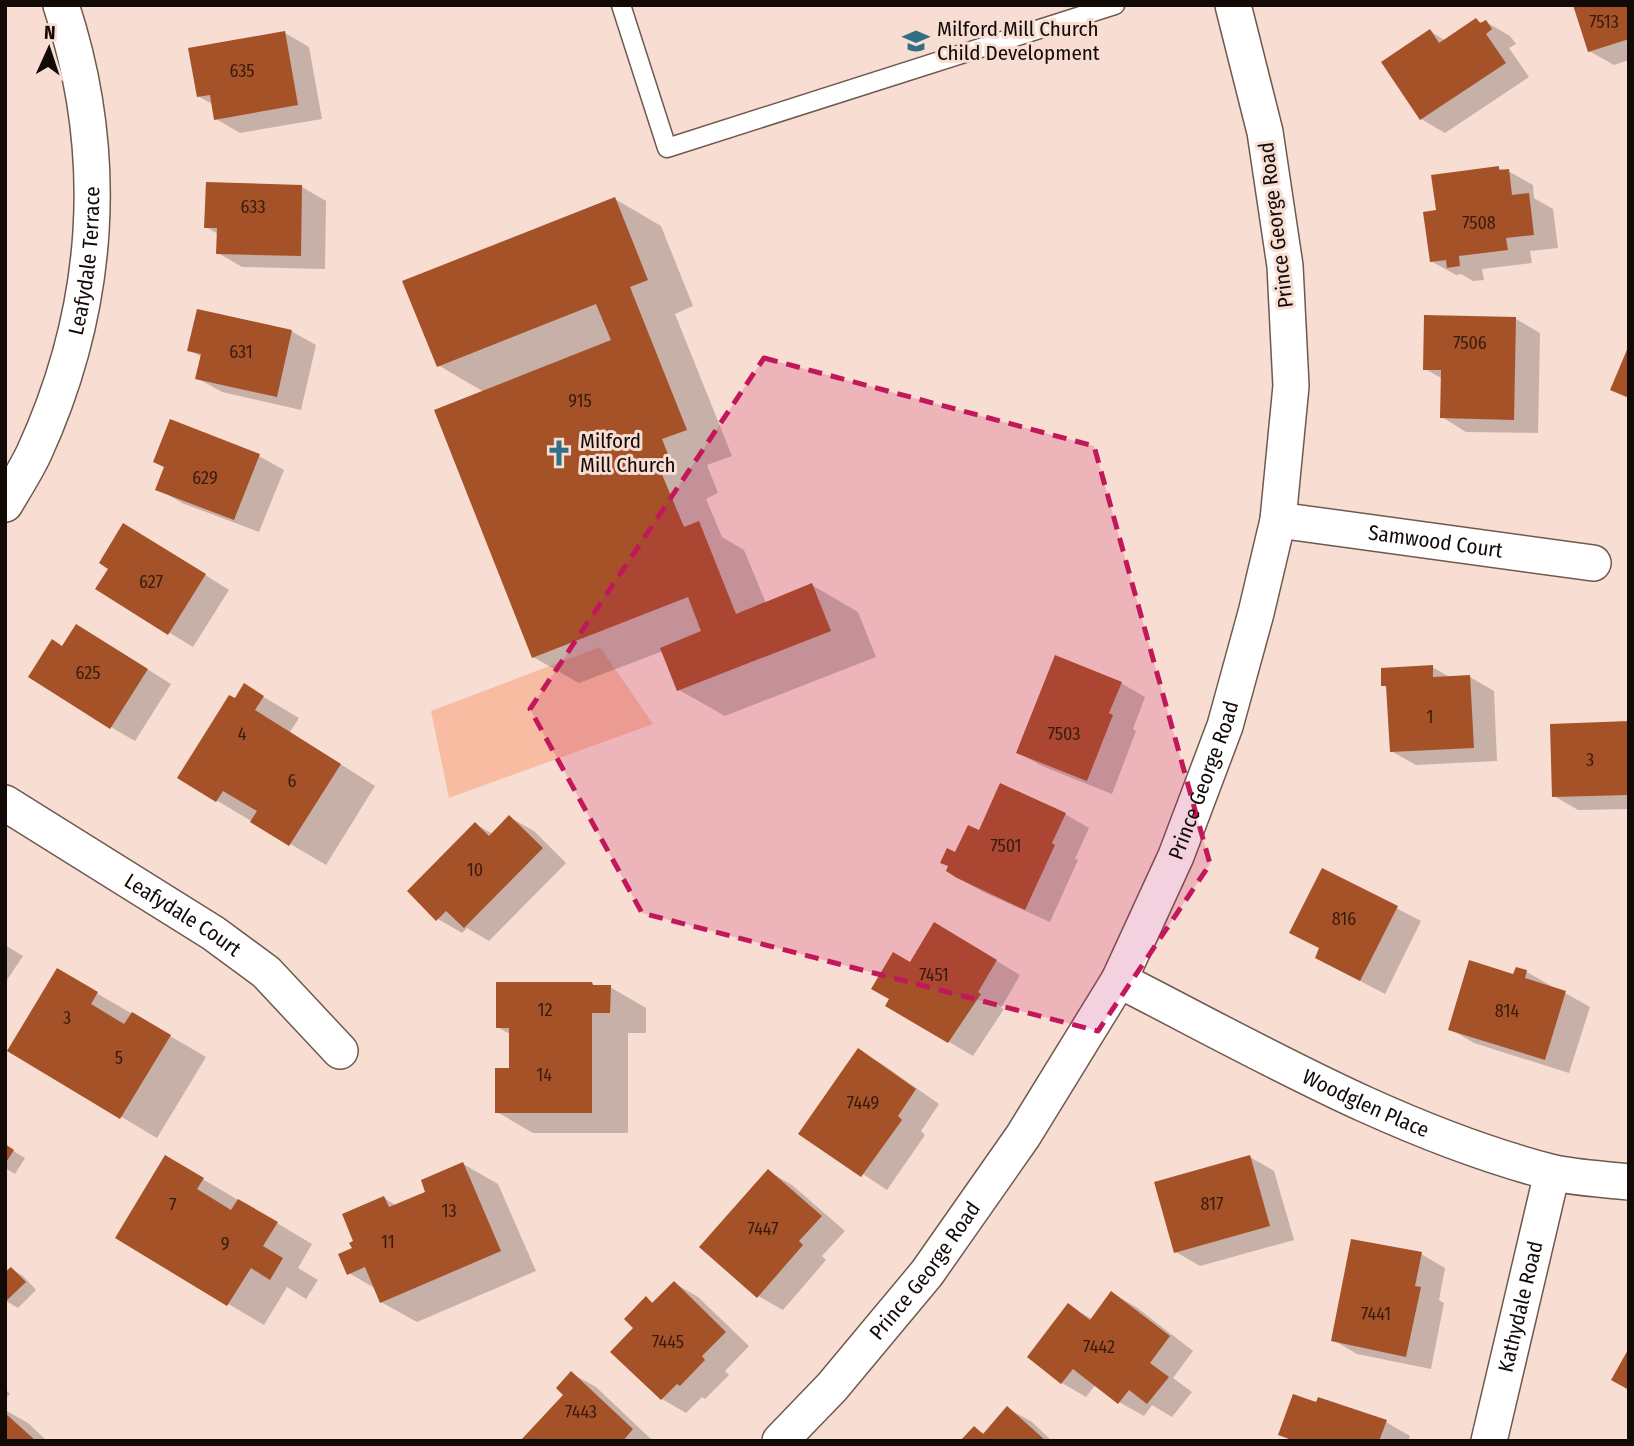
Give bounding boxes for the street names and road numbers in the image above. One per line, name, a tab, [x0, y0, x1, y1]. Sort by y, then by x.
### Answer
street label: Prince George Road	[1253, 141, 1299, 309]
street label: Leafydale Terrace	[63, 186, 105, 338]
street label: Samwood Court	[1367, 519, 1505, 564]
street label: Prince George Road	[1163, 698, 1244, 863]
street label: Leafydale Court	[120, 868, 246, 962]
street label: Woodglen Place	[1298, 1064, 1433, 1143]
street label: Prince George Road	[864, 1197, 986, 1345]
street label: Kathydale Road	[1493, 1238, 1549, 1375]

